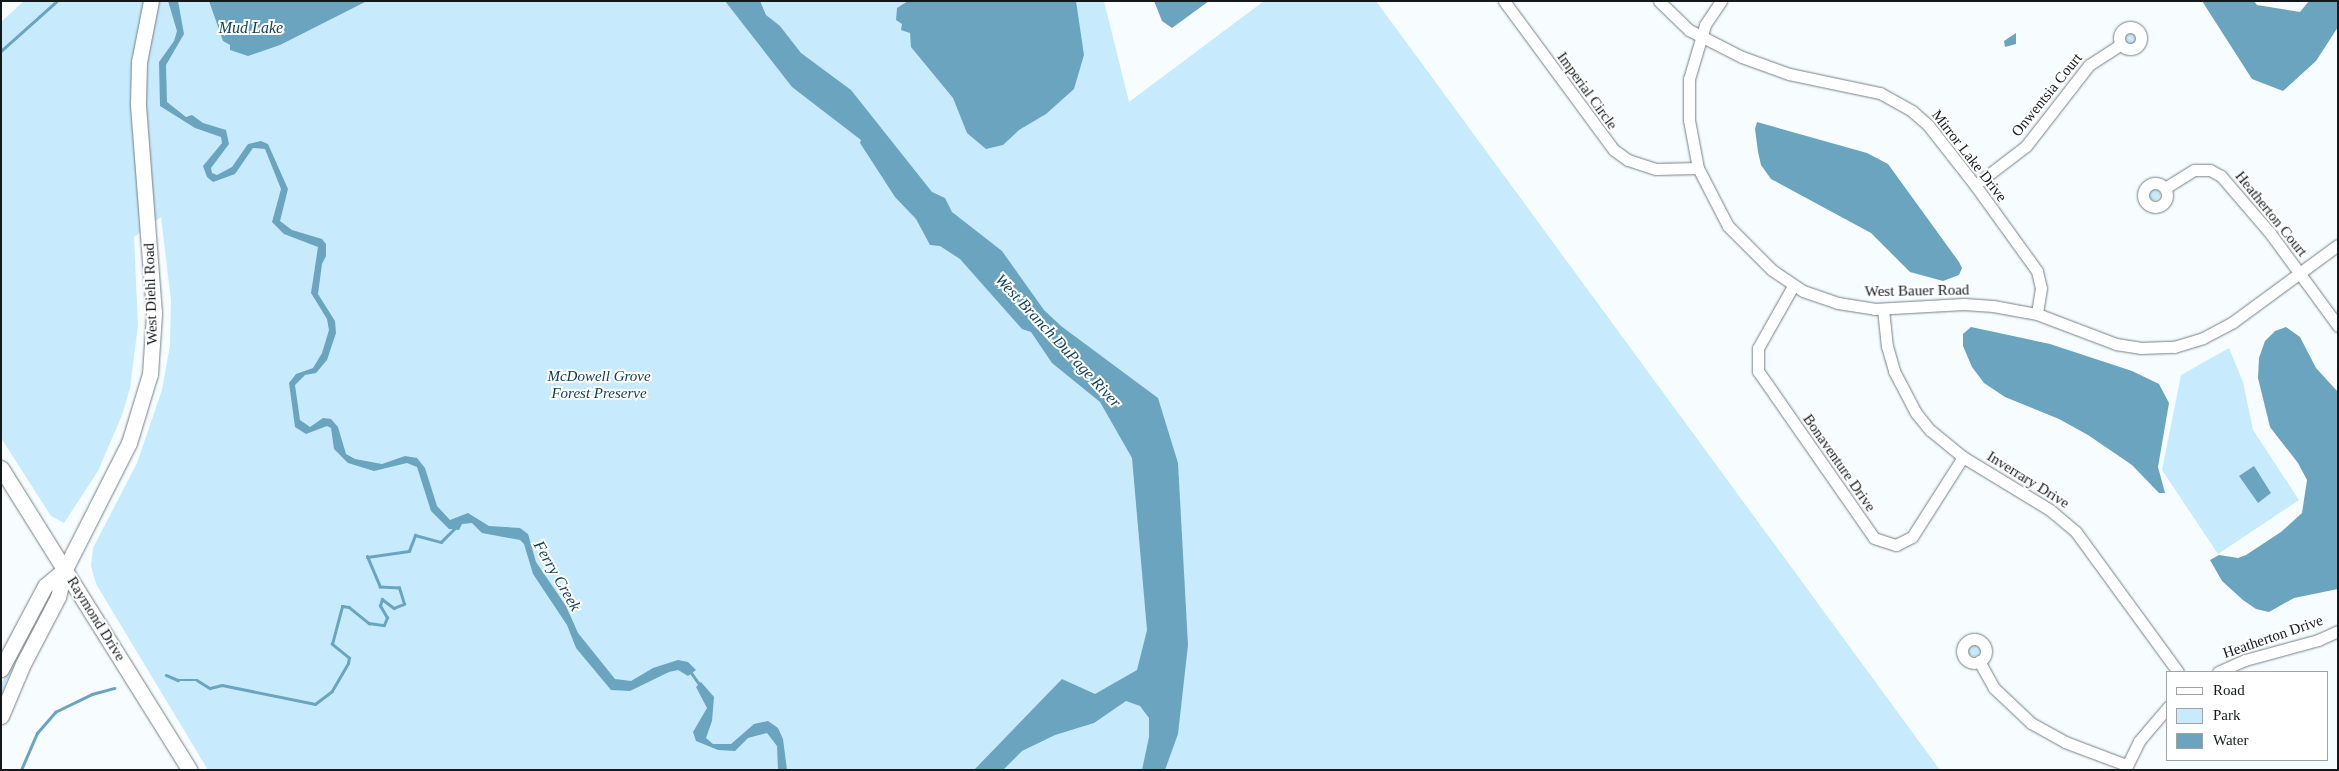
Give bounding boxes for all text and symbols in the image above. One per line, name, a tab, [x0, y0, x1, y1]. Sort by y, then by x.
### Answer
water label: Mud Lake	[219, 18, 283, 38]
street label: Imperial Circle	[1553, 49, 1621, 133]
street label: Onwentsia Court	[2008, 50, 2086, 140]
street label: Mirror Lake Drive	[1928, 106, 2010, 206]
street label: Heatherton Court	[2231, 168, 2311, 260]
street label: West Diehl Road	[140, 243, 162, 345]
water label: West Branch DuPage River	[991, 270, 1125, 412]
street label: West Bauer Road	[1865, 281, 1969, 301]
park label: McDowell Grove Forest Preserve	[547, 367, 651, 402]
street label: Bonaventure Drive	[1799, 411, 1879, 515]
street label: Inverrary Drive	[1984, 448, 2072, 512]
water label: Ferry Creek	[529, 537, 585, 615]
street label: Raymond Drive	[63, 573, 129, 665]
street label: Heatherton Drive	[2221, 611, 2325, 663]
legend	[2166, 671, 2329, 761]
text: Road	[2213, 682, 2245, 698]
text: Park	[2213, 707, 2241, 723]
text: Water	[2213, 732, 2248, 748]

